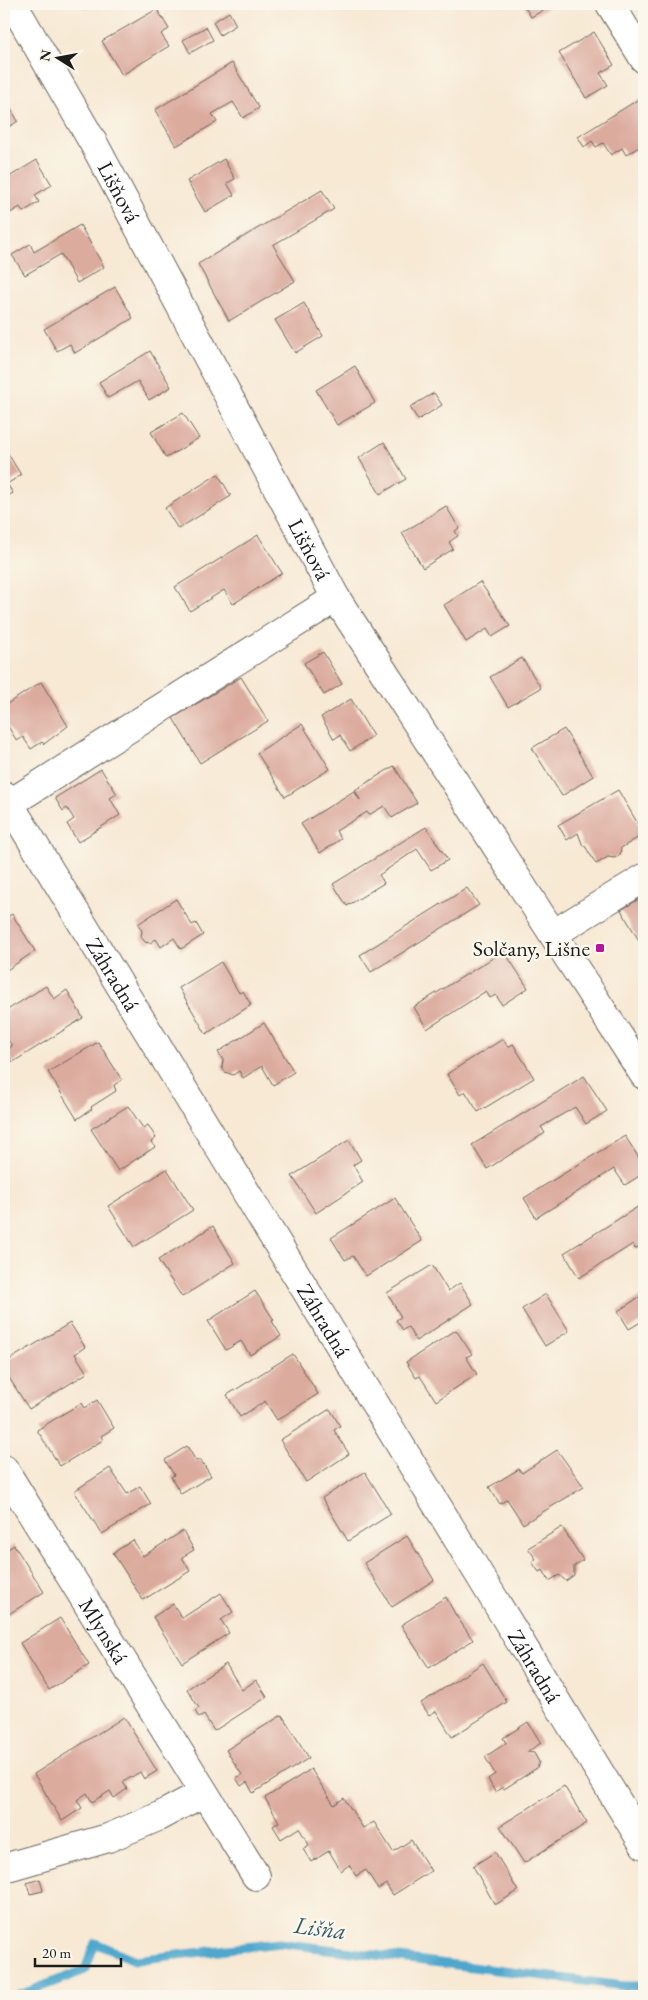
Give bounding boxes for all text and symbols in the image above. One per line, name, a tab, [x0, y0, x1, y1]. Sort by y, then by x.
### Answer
north arrow	[32, 32, 82, 82]
text: N	[35, 48, 55, 63]
street label: Lišňová	[91, 156, 147, 228]
street label: Lišňová	[281, 514, 338, 585]
street label: Záhradná	[79, 932, 146, 1017]
place label: Solčany, Lišne	[473, 934, 590, 963]
marker: Solčany, Lišne	[594, 942, 606, 954]
street label: Záhradná	[290, 1278, 357, 1363]
street label: Mlynská	[72, 1592, 135, 1669]
street label: Záhradná	[501, 1624, 568, 1709]
water label: Lišňa	[291, 1909, 348, 1946]
scale bar	[35, 1935, 121, 1967]
text: 20 m	[42, 1943, 71, 1962]

